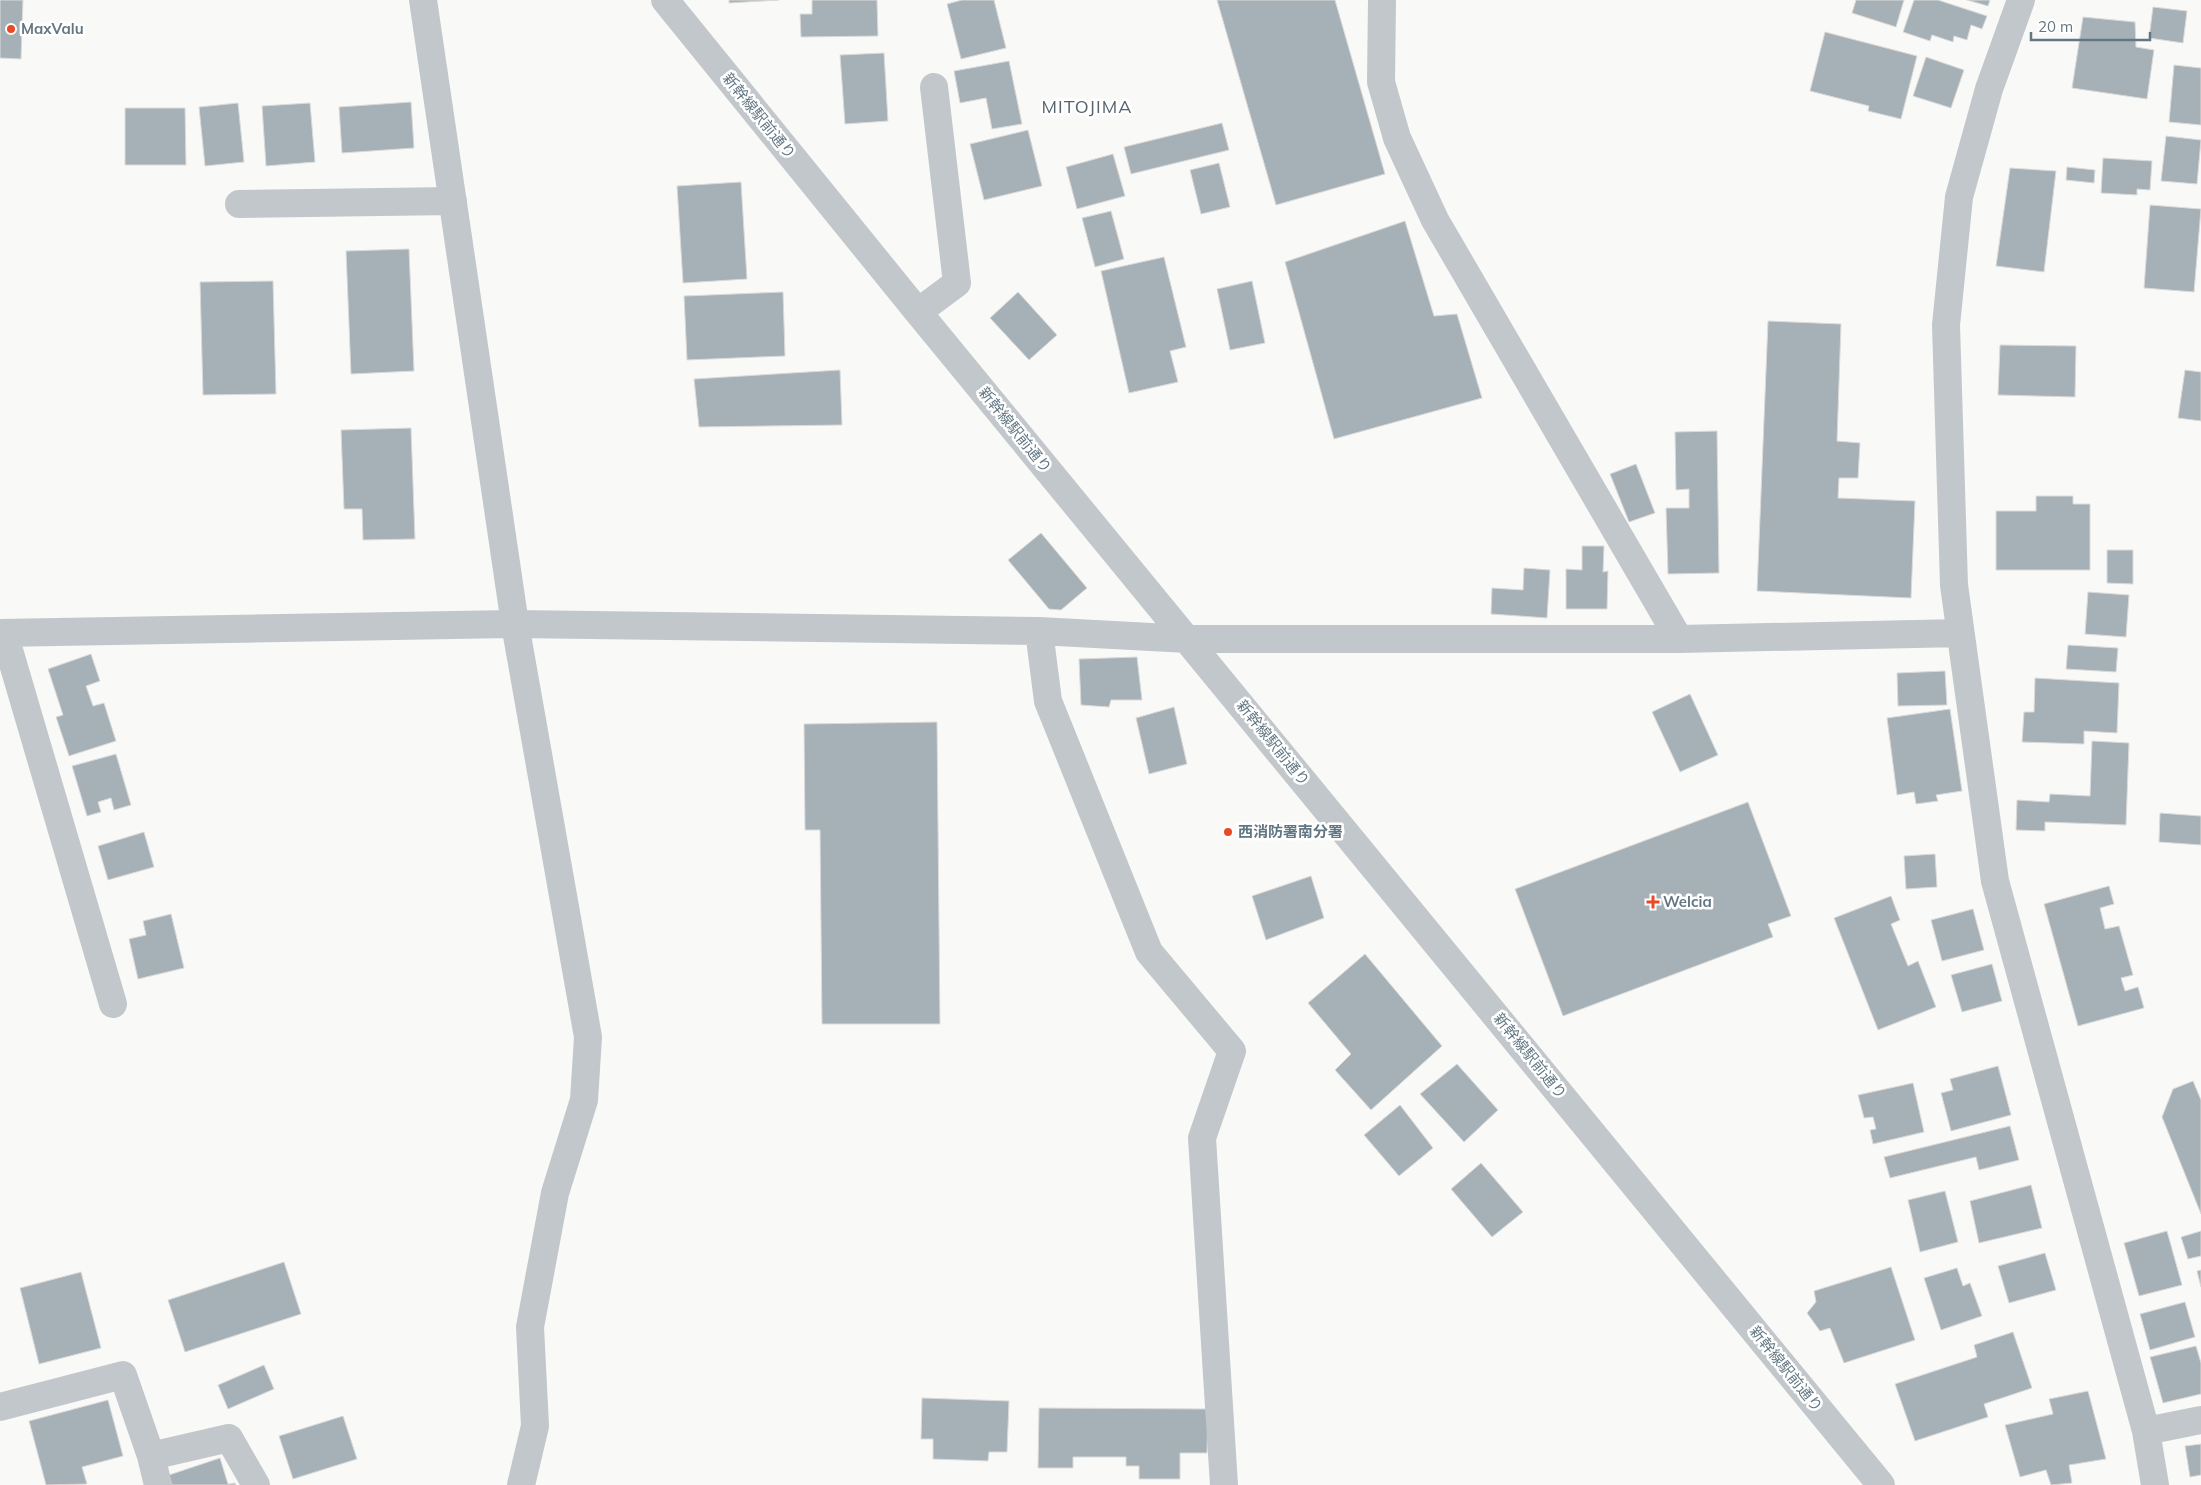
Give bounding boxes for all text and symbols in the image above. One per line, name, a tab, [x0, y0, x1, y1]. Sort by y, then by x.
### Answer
scale bar	[2031, 10, 2150, 42]
text: 20 m	[2038, 17, 2073, 36]
place label: MaxValu	[21, 19, 84, 38]
marker: MaxValu	[5, 23, 17, 35]
street label: 新幹線駅前通り	[719, 69, 800, 162]
district label: MITOJIMA	[1042, 95, 1132, 118]
street label: 新幹線駅前通り	[975, 383, 1056, 476]
street label: 新幹線駅前通り	[1233, 696, 1314, 789]
place label: 西消防署南分署	[1238, 822, 1343, 841]
marker: 西消防署南分署	[1222, 826, 1234, 838]
place label: Welcia	[1663, 892, 1712, 911]
marker: Welcia	[1647, 896, 1659, 908]
street label: 新幹線駅前通り	[1490, 1009, 1571, 1102]
street label: 新幹線駅前通り	[1746, 1322, 1827, 1415]

